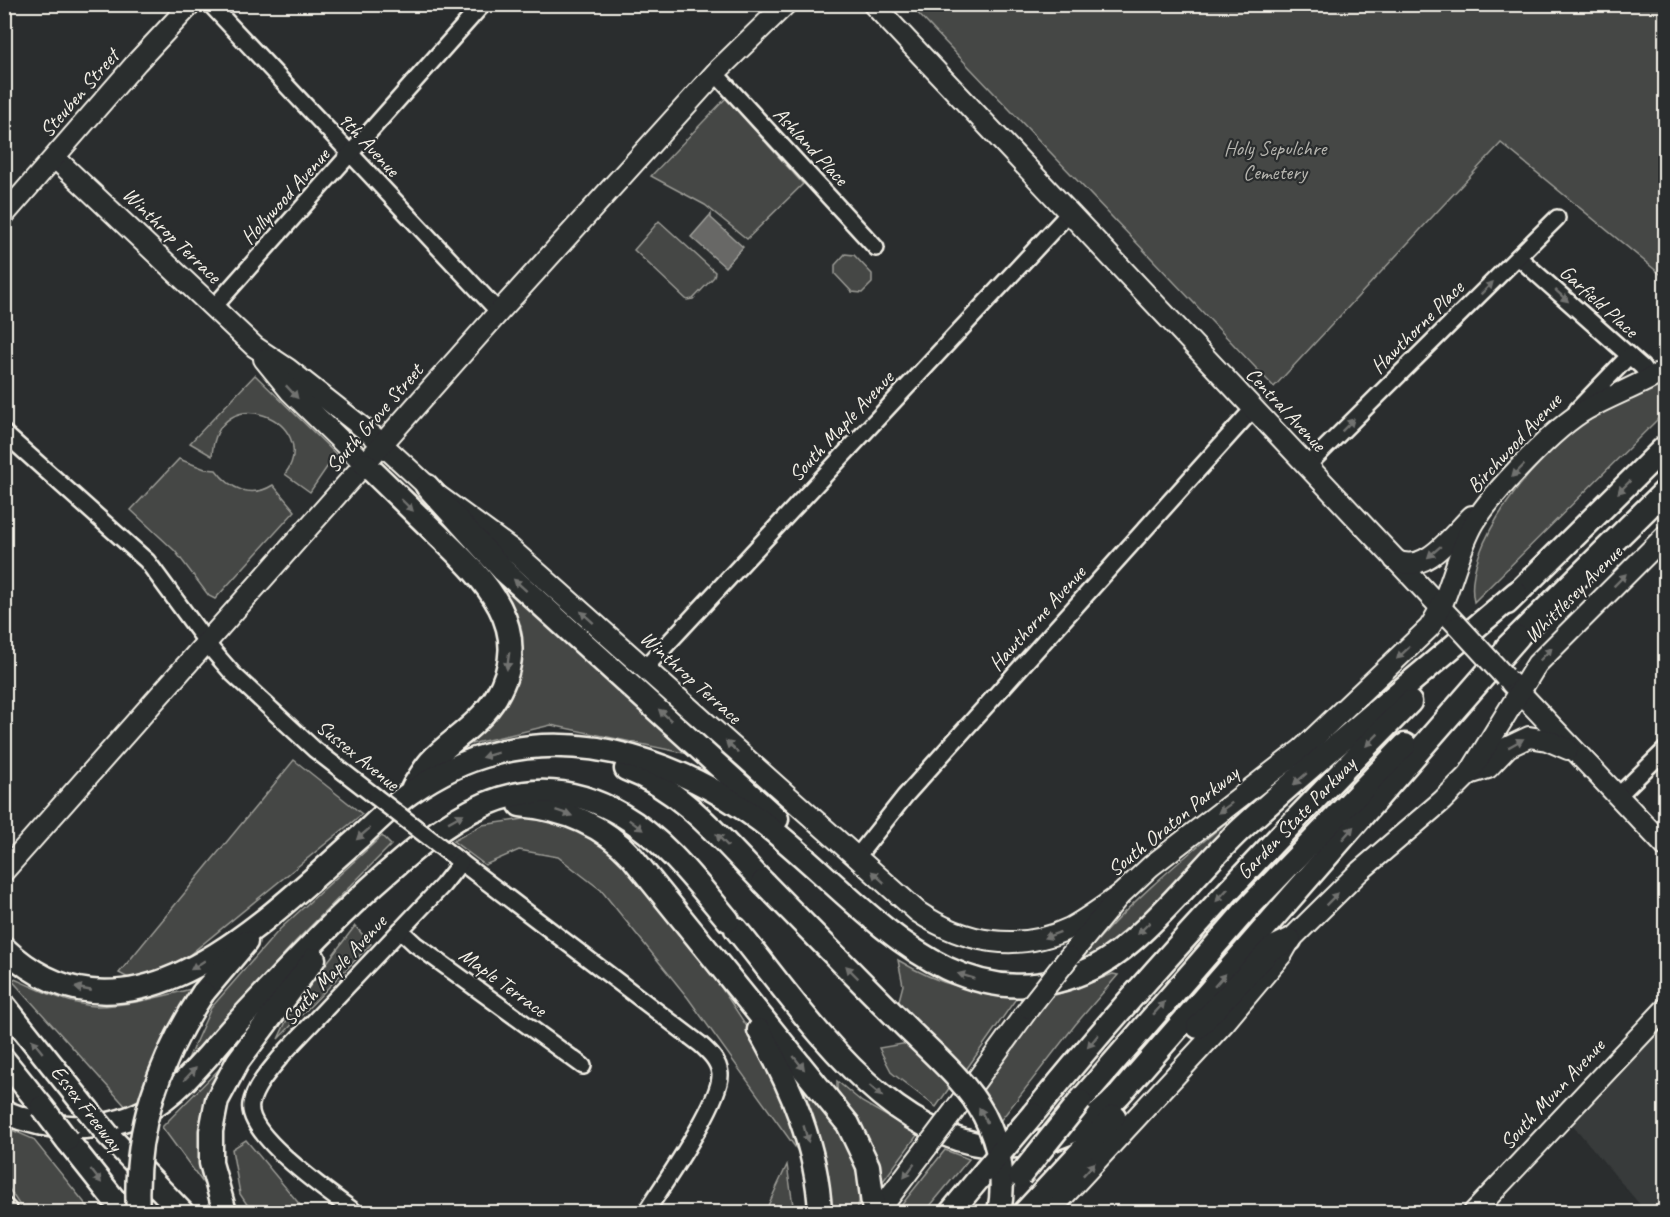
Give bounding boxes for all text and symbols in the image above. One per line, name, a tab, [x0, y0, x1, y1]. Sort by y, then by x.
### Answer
street label: Steuben Street	[34, 41, 126, 142]
street label: Ashland Place	[768, 101, 855, 192]
street label: 9th Avenue	[332, 106, 406, 183]
park label: Holy Sepulchre Cemetery	[1224, 135, 1328, 185]
street label: Hollywood Avenue	[235, 142, 336, 250]
street label: Winthrop Terrace	[117, 181, 228, 289]
street label: Garfield Place	[1554, 259, 1645, 344]
street label: Hawthorne Place	[1365, 274, 1470, 379]
one-way arrow	[1479, 281, 1493, 295]
one-way arrow	[1554, 289, 1569, 302]
street label: South Grove Street	[320, 357, 430, 478]
street label: Central Avenue	[1240, 361, 1332, 458]
street label: South Maple Avenue	[783, 364, 900, 487]
one-way arrow	[285, 385, 299, 400]
street label: Birchwood Avenue	[1461, 387, 1568, 498]
one-way arrow	[1341, 418, 1356, 432]
one-way arrow	[1511, 464, 1525, 478]
one-way arrow	[1617, 479, 1631, 493]
one-way arrow	[400, 497, 414, 511]
street label: Whittlesey Avenue	[1518, 539, 1628, 649]
one-way arrow	[1426, 546, 1442, 559]
street label: Hawthorne Avenue	[983, 559, 1092, 676]
one-way arrow	[1613, 574, 1627, 588]
one-way arrow	[512, 578, 527, 592]
one-way arrow	[580, 611, 595, 624]
street label: Winthrop Terrace	[635, 625, 748, 730]
one-way arrow	[1396, 646, 1411, 659]
one-way arrow	[1539, 647, 1553, 662]
one-way arrow	[503, 652, 512, 671]
one-way arrow	[657, 708, 672, 722]
street label: Sussex Avenue	[311, 714, 406, 797]
one-way arrow	[1366, 732, 1380, 746]
one-way arrow	[1508, 738, 1525, 748]
one-way arrow	[725, 740, 740, 754]
street label: Garden State Parkway	[1231, 750, 1362, 885]
one-way arrow	[481, 751, 499, 760]
street label: South Oraton Parkway	[1102, 759, 1245, 882]
one-way arrow	[1293, 772, 1308, 785]
one-way arrow	[1217, 802, 1233, 814]
one-way arrow	[555, 809, 573, 819]
one-way arrow	[448, 813, 465, 823]
one-way arrow	[628, 819, 644, 831]
one-way arrow	[1341, 826, 1354, 841]
one-way arrow	[355, 827, 370, 841]
one-way arrow	[715, 834, 729, 848]
one-way arrow	[870, 870, 885, 884]
one-way arrow	[1216, 887, 1229, 902]
one-way arrow	[1324, 892, 1338, 906]
street label: South Maple Avenue	[276, 908, 393, 1031]
one-way arrow	[1137, 921, 1151, 936]
one-way arrow	[1042, 930, 1060, 940]
street label: Maple Terrace	[454, 942, 553, 1023]
one-way arrow	[190, 959, 206, 970]
one-way arrow	[845, 966, 859, 980]
one-way arrow	[957, 971, 975, 980]
one-way arrow	[1213, 972, 1226, 988]
one-way arrow	[73, 984, 92, 993]
one-way arrow	[1152, 1000, 1165, 1016]
street label: South Munn Avenue	[1494, 1032, 1611, 1155]
one-way arrow	[1086, 1033, 1099, 1049]
one-way arrow	[31, 1038, 44, 1054]
one-way arrow	[793, 1055, 806, 1071]
street label: Essex Freeway	[45, 1060, 130, 1158]
one-way arrow	[183, 1067, 197, 1082]
one-way arrow	[869, 1084, 884, 1098]
one-way arrow	[979, 1107, 988, 1124]
one-way arrow	[801, 1124, 811, 1143]
one-way arrow	[1082, 1162, 1096, 1177]
one-way arrow	[903, 1164, 915, 1179]
one-way arrow	[89, 1168, 102, 1184]

